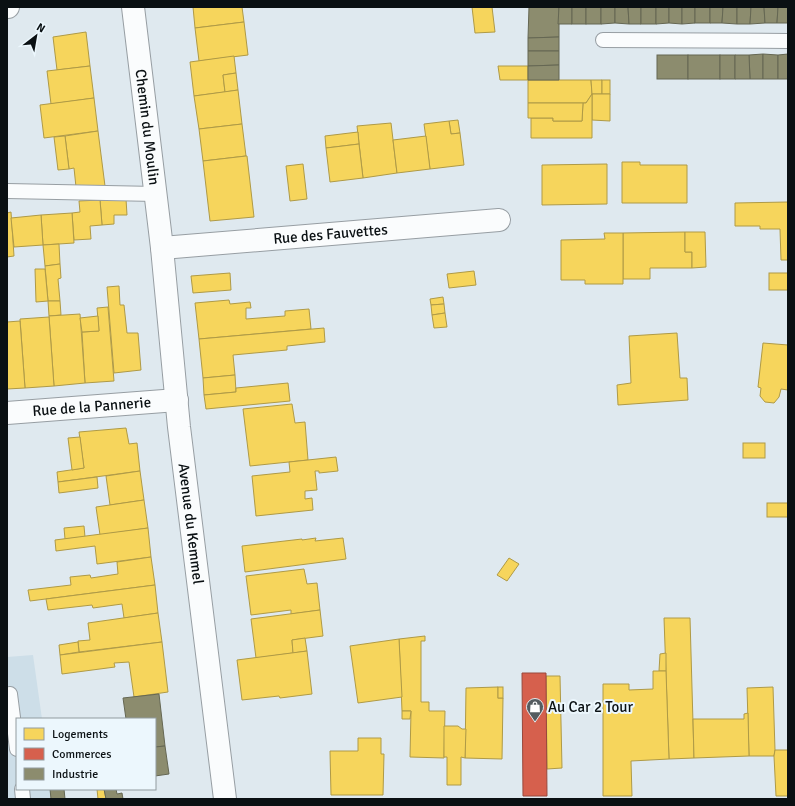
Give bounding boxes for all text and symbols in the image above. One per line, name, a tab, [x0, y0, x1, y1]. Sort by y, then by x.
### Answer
north arrow	[16, 16, 56, 56]
text: N	[34, 20, 48, 35]
street label: Chemin du Moulin	[132, 68, 163, 186]
street label: Rue des Fauvettes	[272, 220, 389, 248]
street label: Rue de la Pannerie	[32, 393, 152, 420]
street label: Avenue du Kemmel	[175, 462, 207, 585]
shop icon: Au Car 2 Tour	[525, 697, 545, 722]
place label: Au Car 2 Tour	[548, 698, 633, 716]
legend	[16, 718, 156, 790]
text: Logements	[52, 727, 108, 742]
text: Commerces	[52, 747, 112, 762]
text: Industrie	[52, 767, 98, 782]

